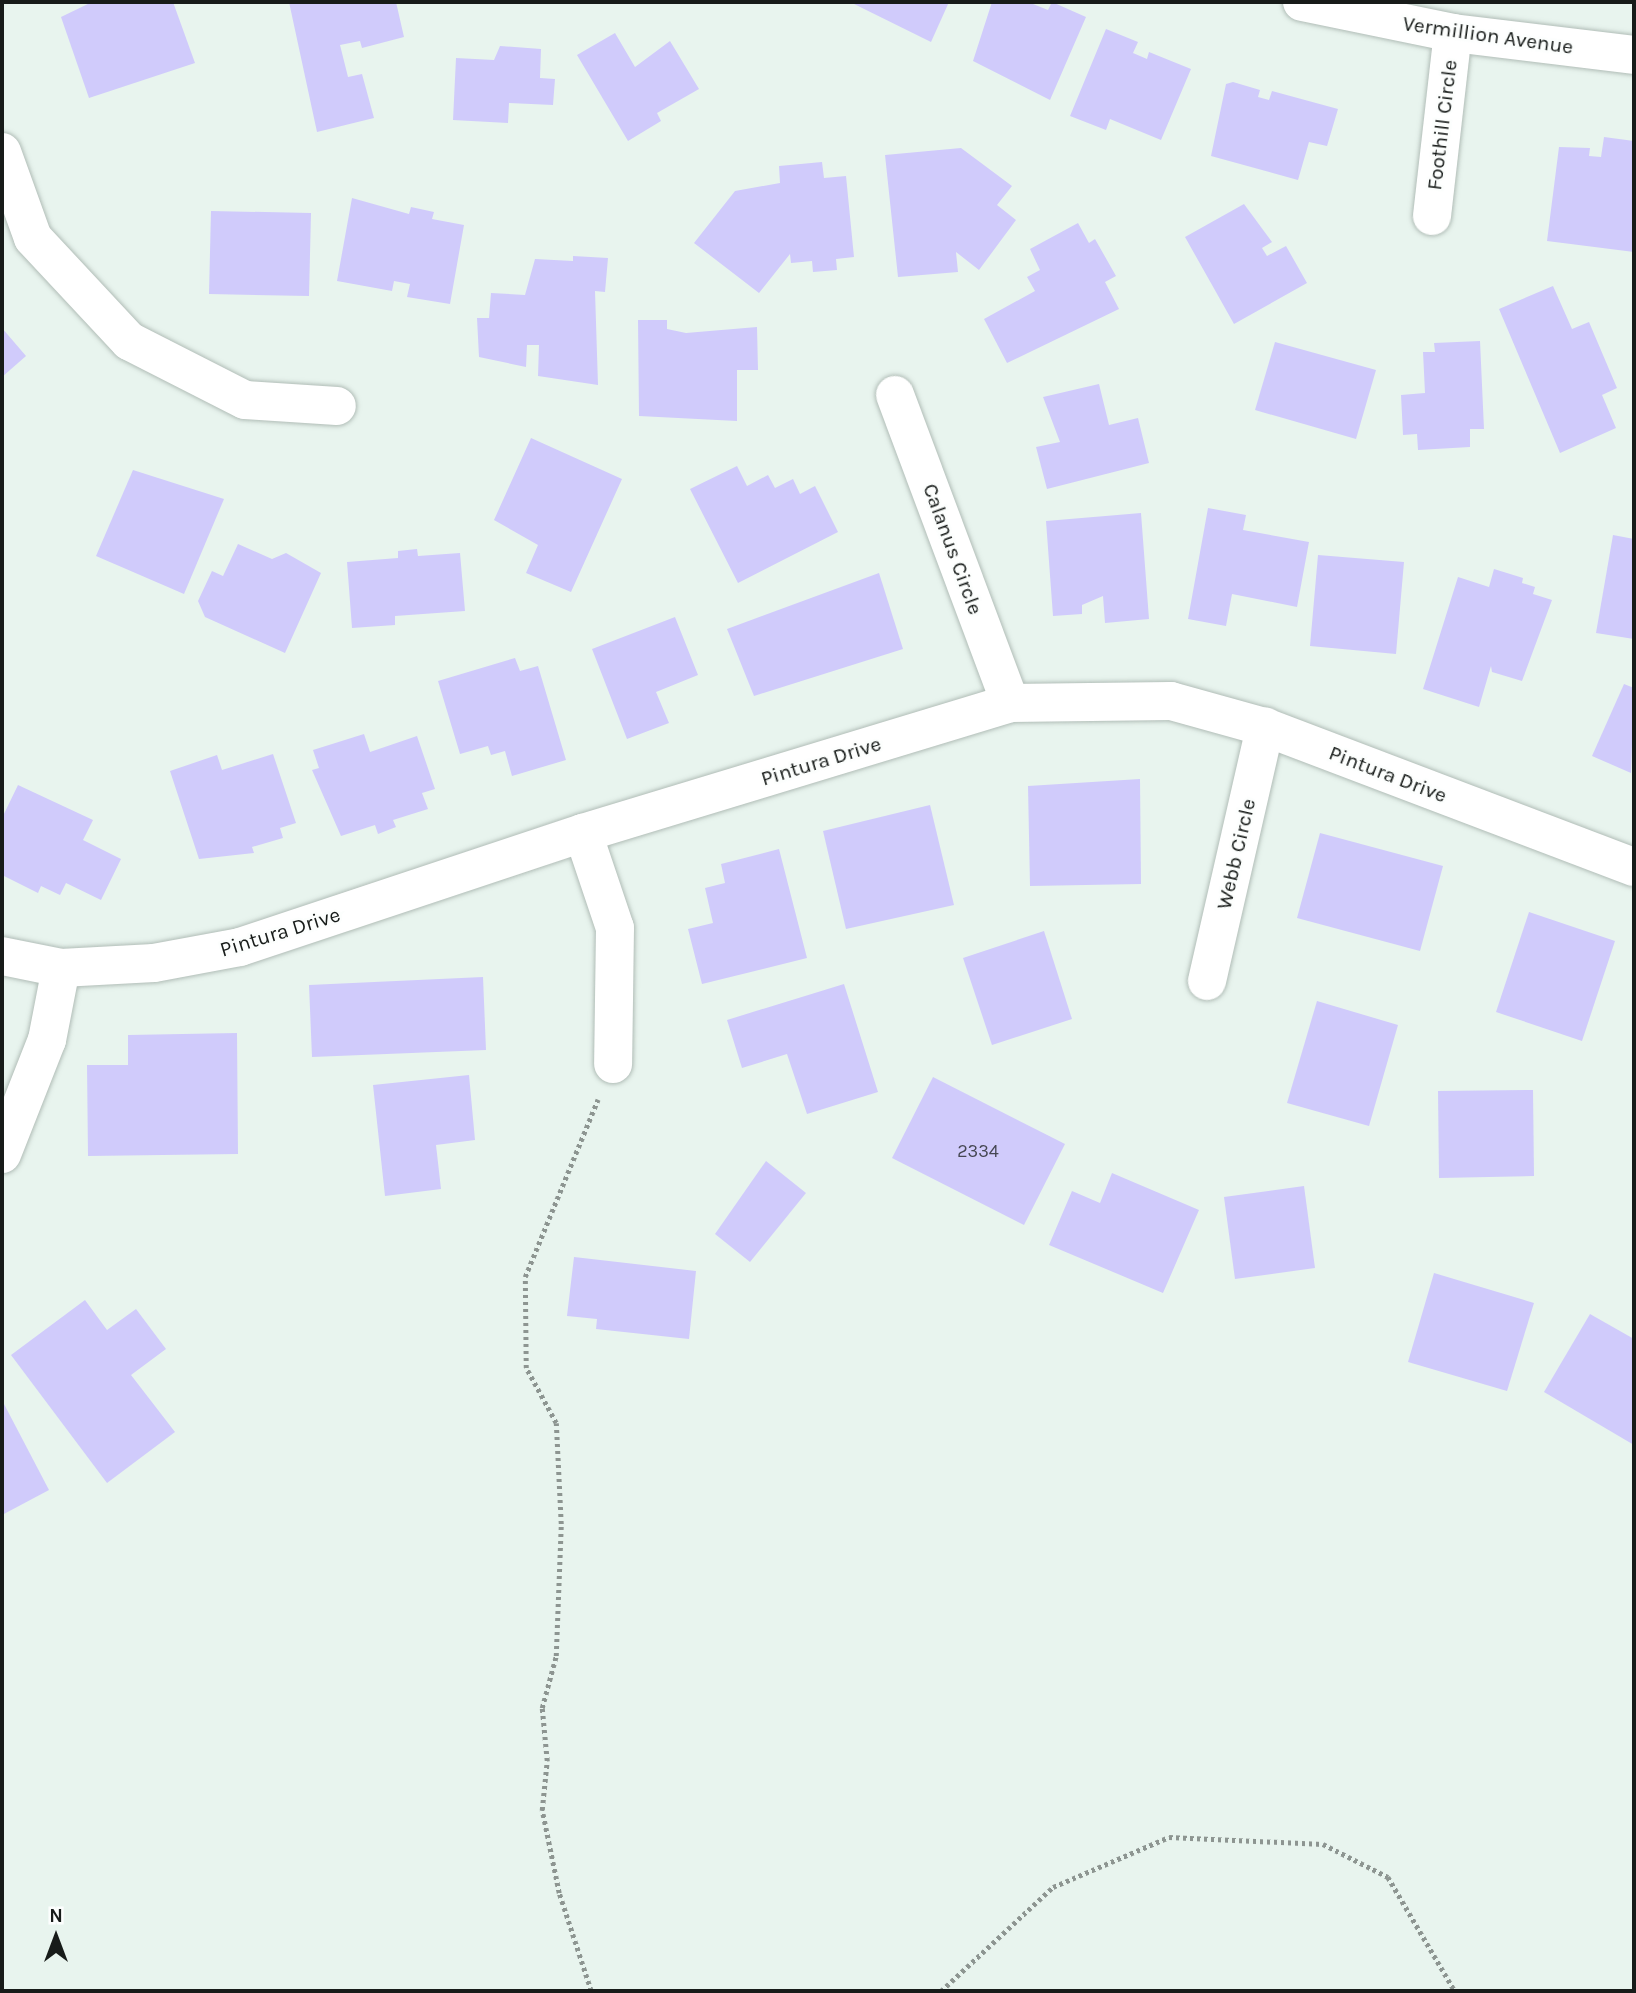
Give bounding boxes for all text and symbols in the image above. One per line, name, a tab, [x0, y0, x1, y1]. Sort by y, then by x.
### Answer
street label: Vermillion Avenue	[1401, 11, 1575, 59]
street label: Foothill Circle	[1422, 58, 1462, 192]
street label: Calanus Circle	[918, 480, 988, 618]
street label: Pintura Drive	[758, 731, 884, 791]
street label: Pintura Drive	[1325, 740, 1451, 808]
street label: Webb Circle	[1211, 796, 1261, 912]
street label: Pintura Drive	[217, 902, 343, 962]
house number: 2334	[957, 1140, 999, 1162]
north arrow	[21, 1902, 91, 1972]
text: N	[49, 1905, 63, 1927]

